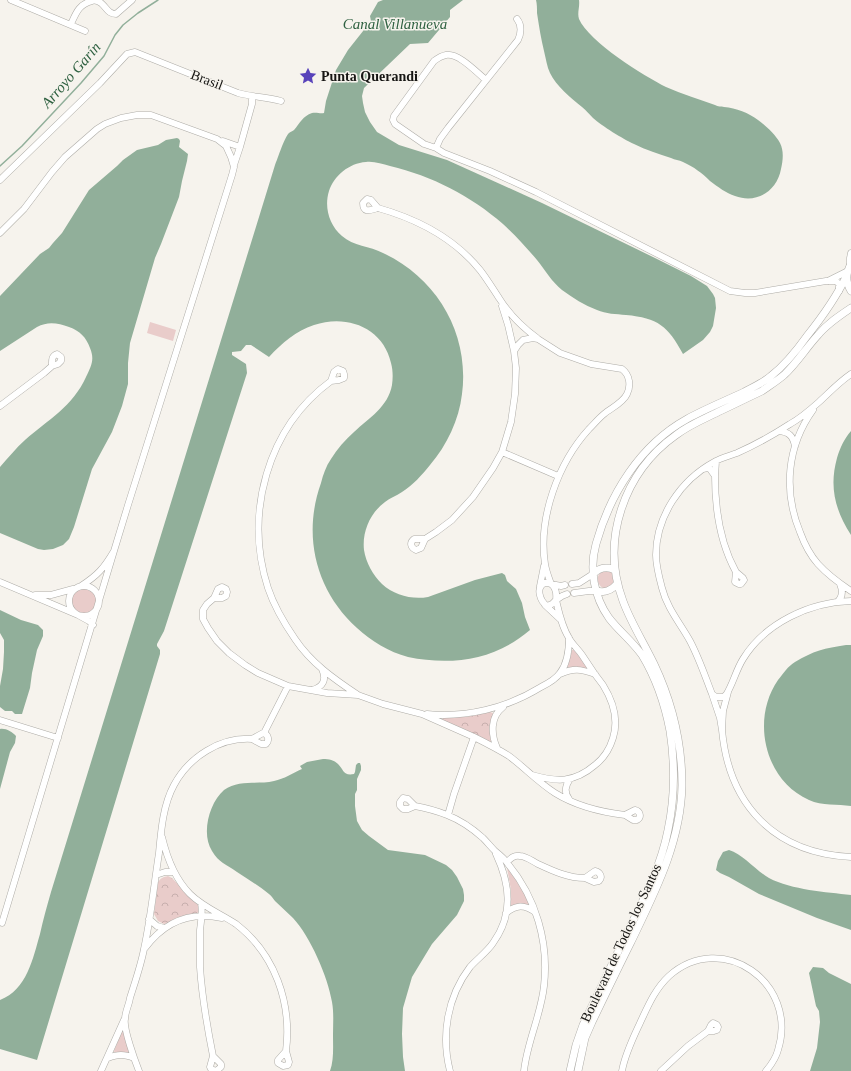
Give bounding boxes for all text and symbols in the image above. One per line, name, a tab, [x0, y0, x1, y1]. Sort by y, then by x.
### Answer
water label: Canal Villanueva	[343, 16, 447, 32]
water label: Arroyo Garín	[38, 39, 104, 112]
place icon: Punta Querandi	[298, 66, 318, 86]
street label: Brasil	[189, 67, 225, 93]
place label: Punta Querandi	[321, 69, 418, 84]
street label: Boulevard de Todos los Santos	[578, 861, 664, 1025]

